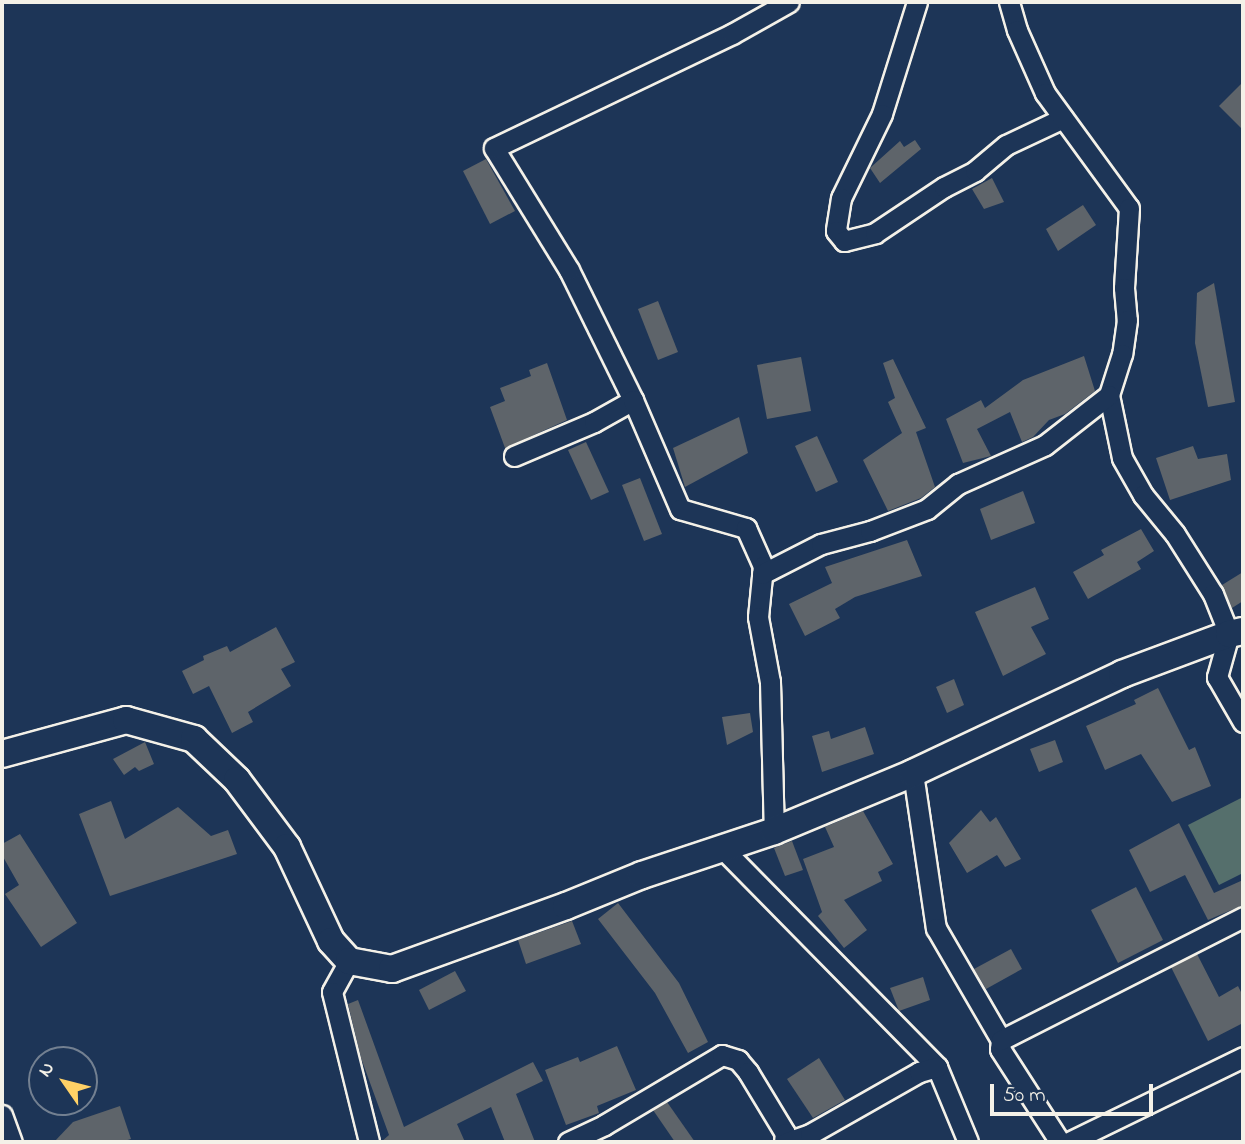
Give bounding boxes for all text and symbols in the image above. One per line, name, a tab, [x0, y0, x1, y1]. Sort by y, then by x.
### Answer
north arrow	[28, 1046, 98, 1116]
text: N	[32, 1057, 62, 1083]
scale bar	[993, 1070, 1156, 1114]
text: 50 m	[1003, 1081, 1046, 1111]

